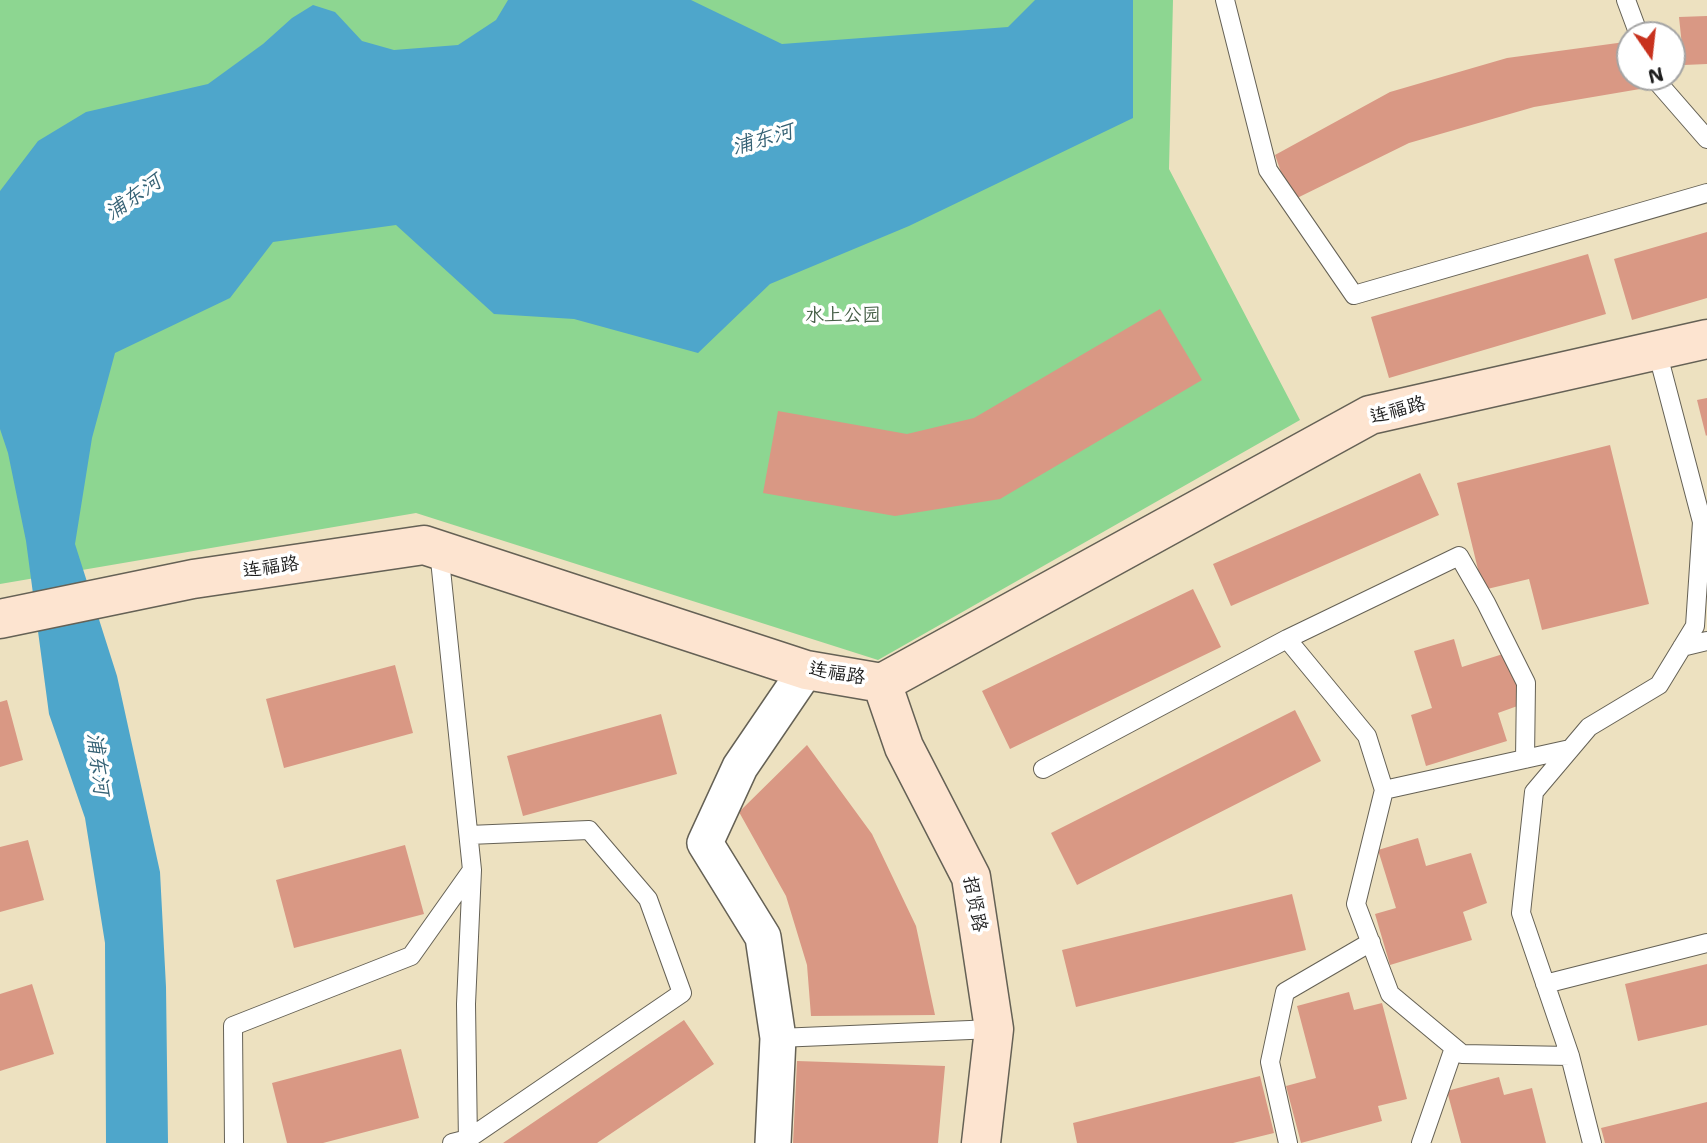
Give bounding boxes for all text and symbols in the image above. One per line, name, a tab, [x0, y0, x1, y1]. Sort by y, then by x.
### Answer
north arrow	[1616, 21, 1686, 91]
text: N	[1645, 61, 1666, 89]
water label: 浦东河	[729, 119, 797, 161]
water label: 浦东河	[101, 170, 167, 226]
park label: 水上公园	[805, 305, 881, 327]
street label: 连福路	[1368, 393, 1428, 429]
street label: 连福路	[241, 553, 301, 583]
street label: 连福路	[807, 658, 867, 690]
water label: 浦东河	[81, 731, 113, 797]
street label: 招贤路	[957, 874, 991, 934]

